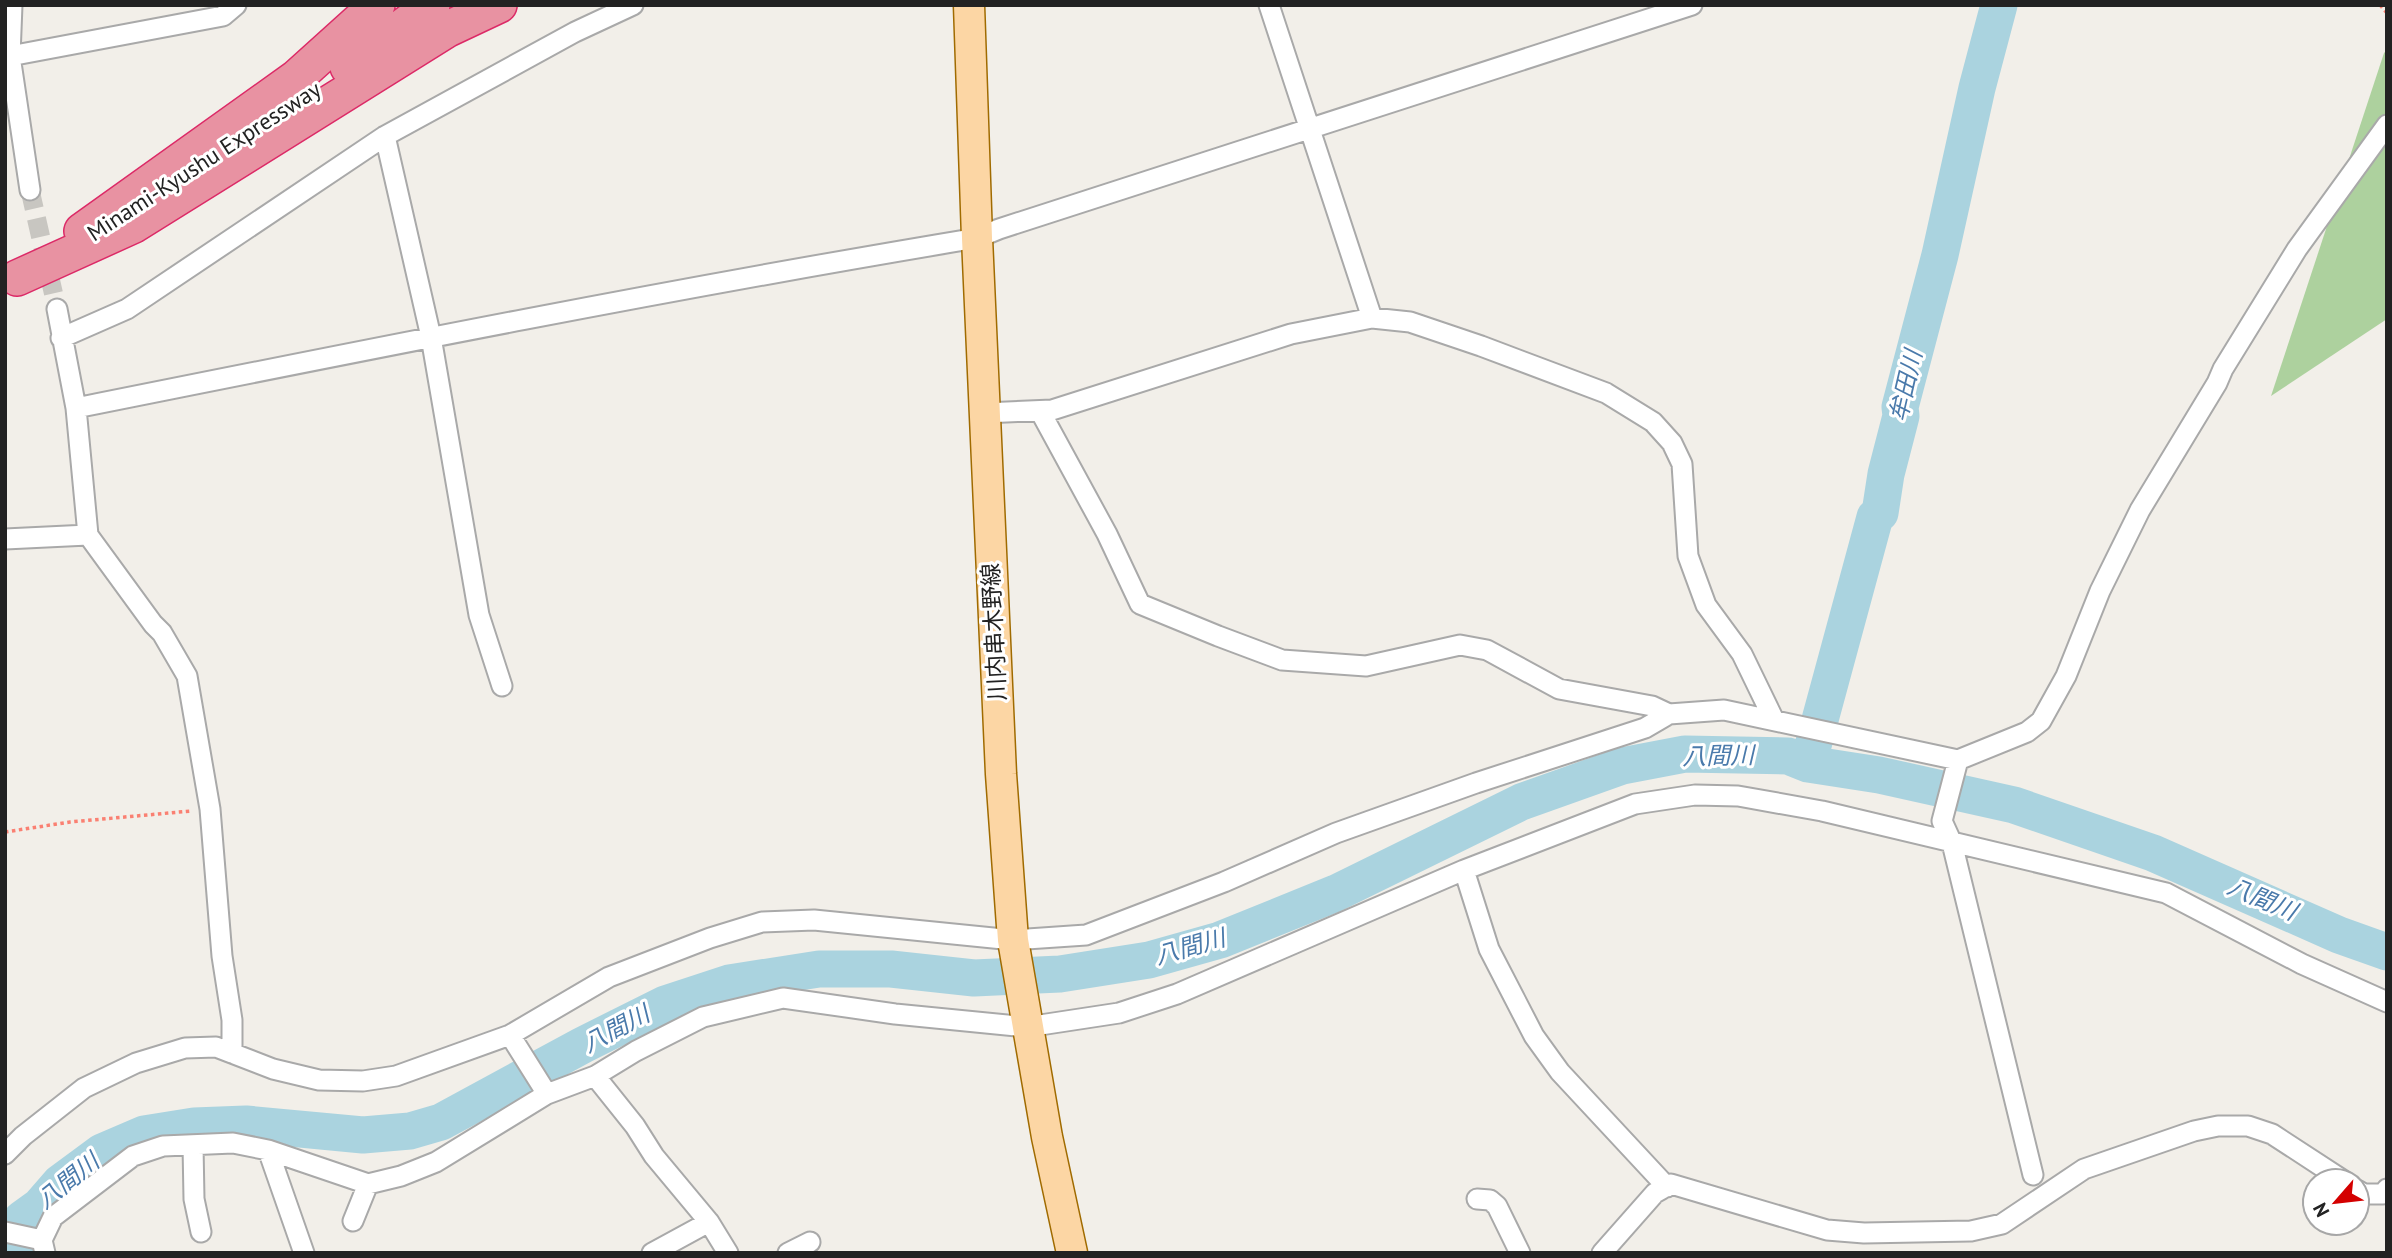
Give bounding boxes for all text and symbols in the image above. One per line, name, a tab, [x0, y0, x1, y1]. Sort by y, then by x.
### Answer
street label: Minami-Kyushu Expressway	[81, 74, 326, 247]
water label: 牟田川	[1882, 344, 1929, 424]
street label: 川内串木野線	[975, 562, 1012, 702]
water label: 八間川	[1682, 739, 1757, 772]
water label: 八間川	[2223, 870, 2304, 928]
water label: 八間川	[1151, 921, 1232, 971]
water label: 八間川	[577, 997, 657, 1059]
water label: 八間川	[30, 1144, 108, 1215]
north arrow	[2301, 1167, 2371, 1237]
text: N	[2307, 1199, 2335, 1221]

